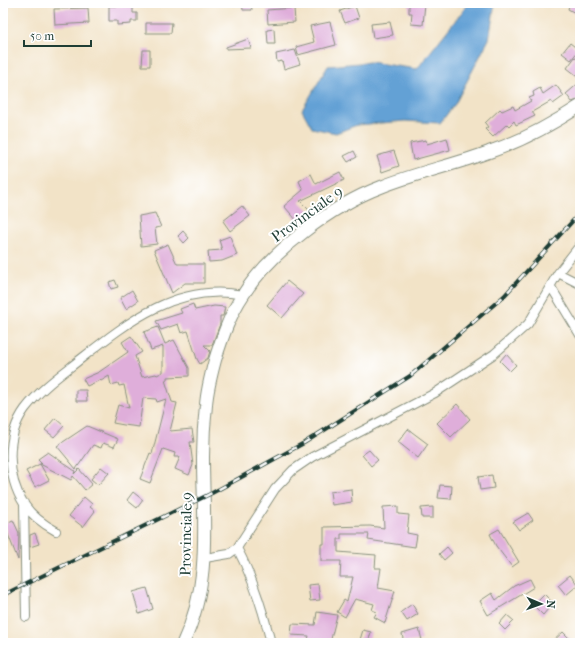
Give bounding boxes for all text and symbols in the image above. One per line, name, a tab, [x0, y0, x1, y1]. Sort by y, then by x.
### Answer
scale bar	[24, 22, 91, 48]
text: 50 m	[30, 29, 54, 43]
street label: Provinciale 9	[268, 182, 346, 246]
street label: Provinciale 9	[176, 492, 196, 576]
north arrow	[521, 584, 561, 624]
text: N	[544, 600, 557, 609]

